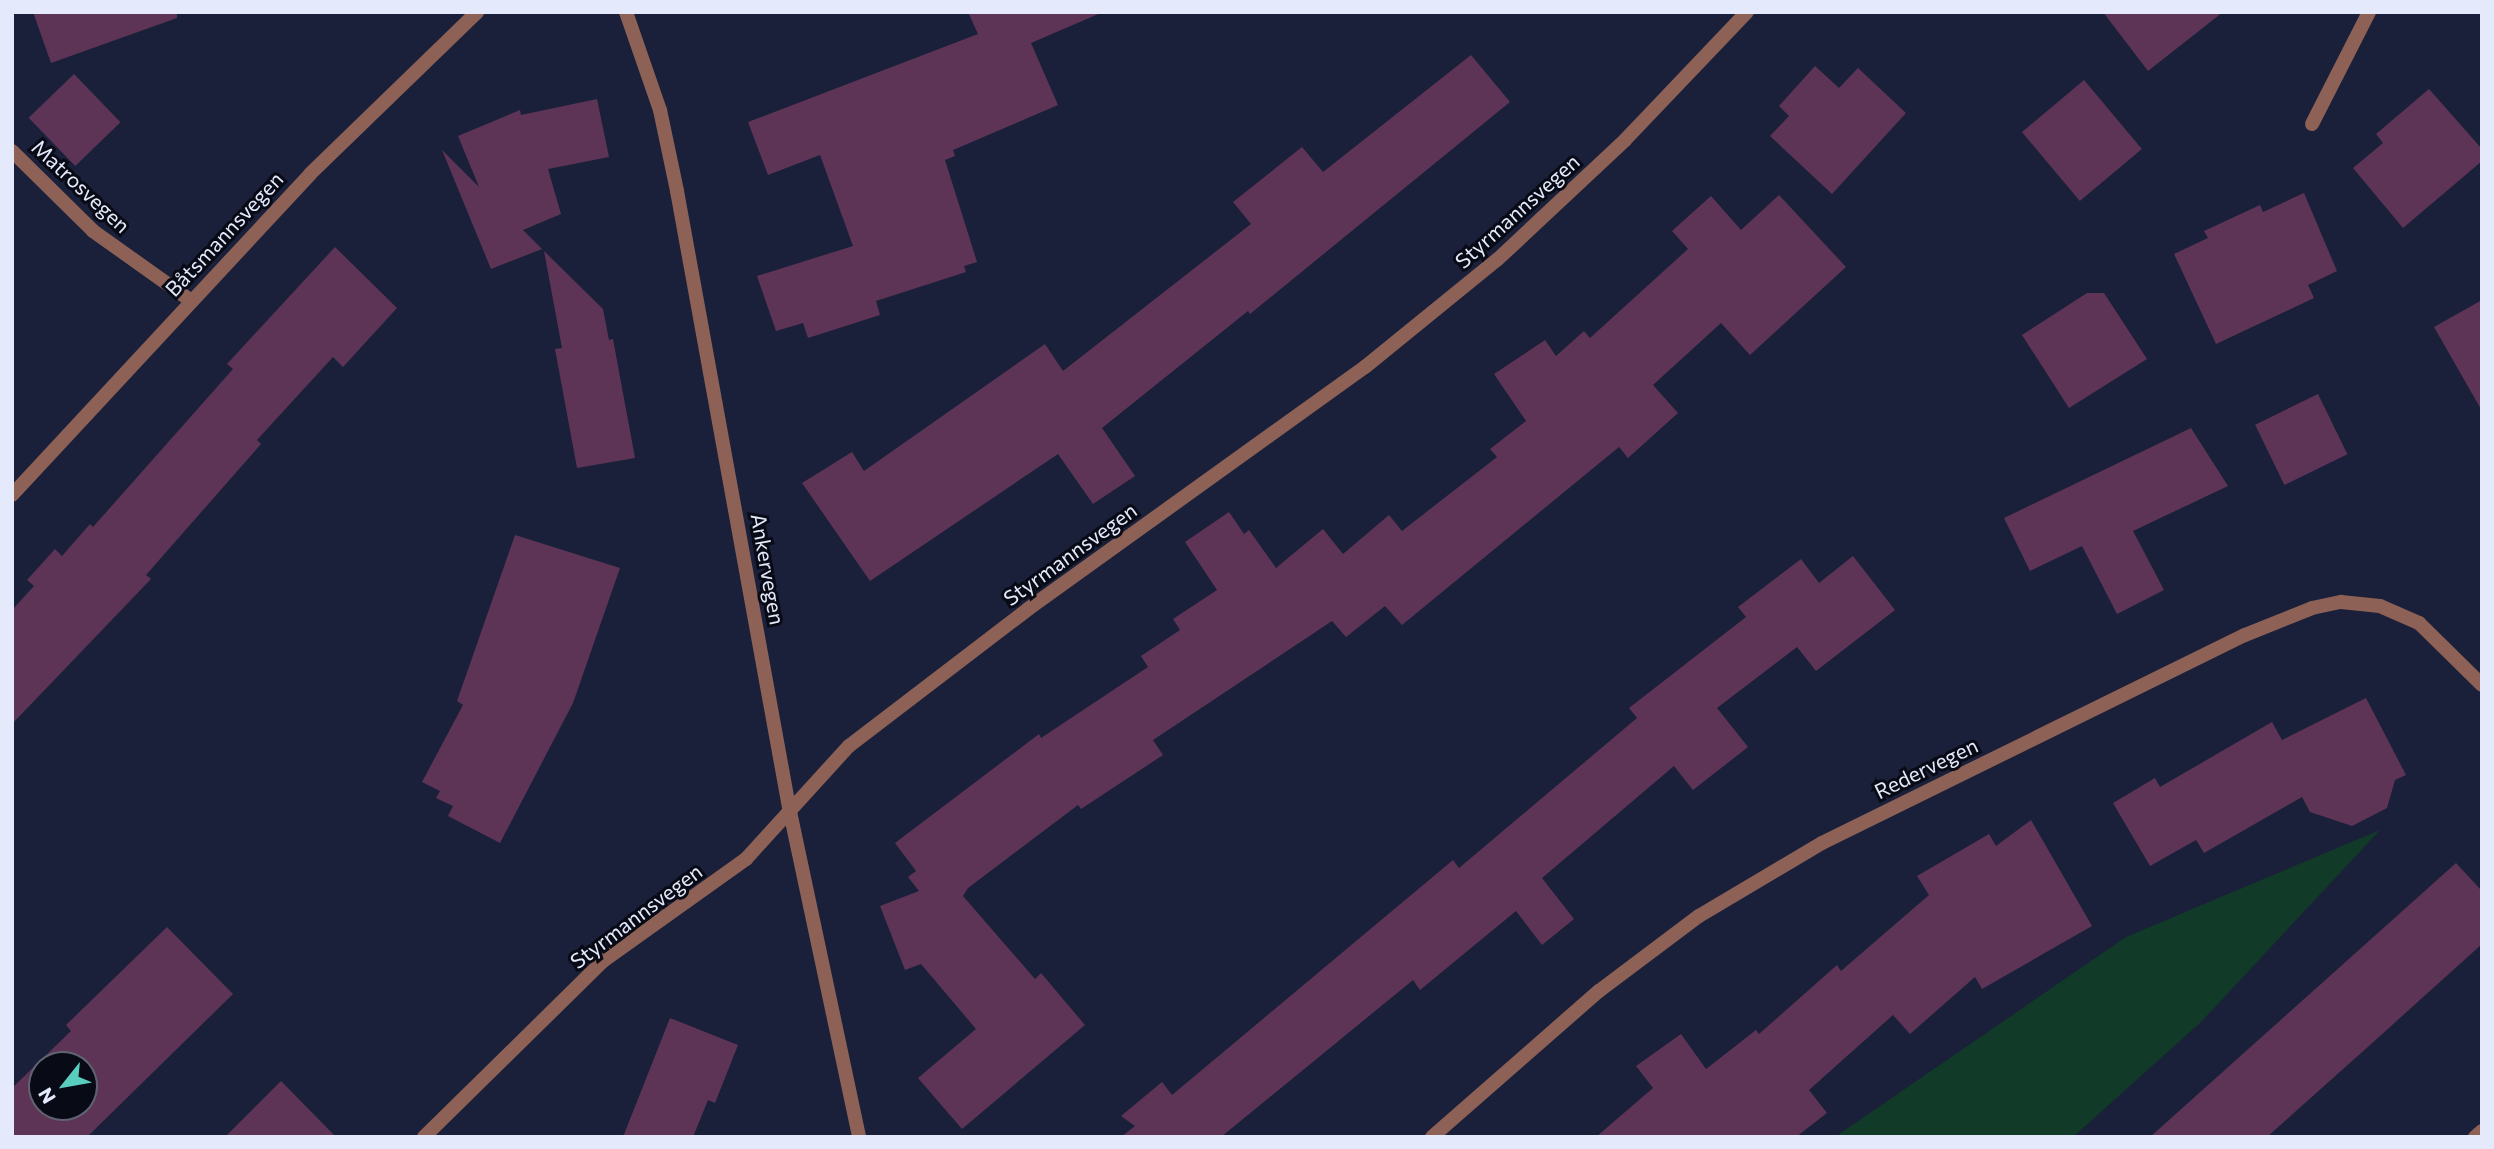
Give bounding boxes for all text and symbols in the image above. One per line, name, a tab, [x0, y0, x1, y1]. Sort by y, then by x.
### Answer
street label: Matrosvegen	[27, 134, 135, 238]
street label: Styrmannsvegen	[1450, 149, 1584, 273]
street label: Båtsmannsvegen	[160, 167, 288, 301]
street label: Styrmannsvegen	[998, 497, 1142, 611]
street label: Ankervegen	[746, 511, 790, 627]
street label: Redervegen	[1870, 732, 1982, 804]
street label: Styrmannsvegen	[565, 858, 707, 974]
north arrow	[28, 1051, 98, 1121]
text: N	[33, 1084, 60, 1108]

